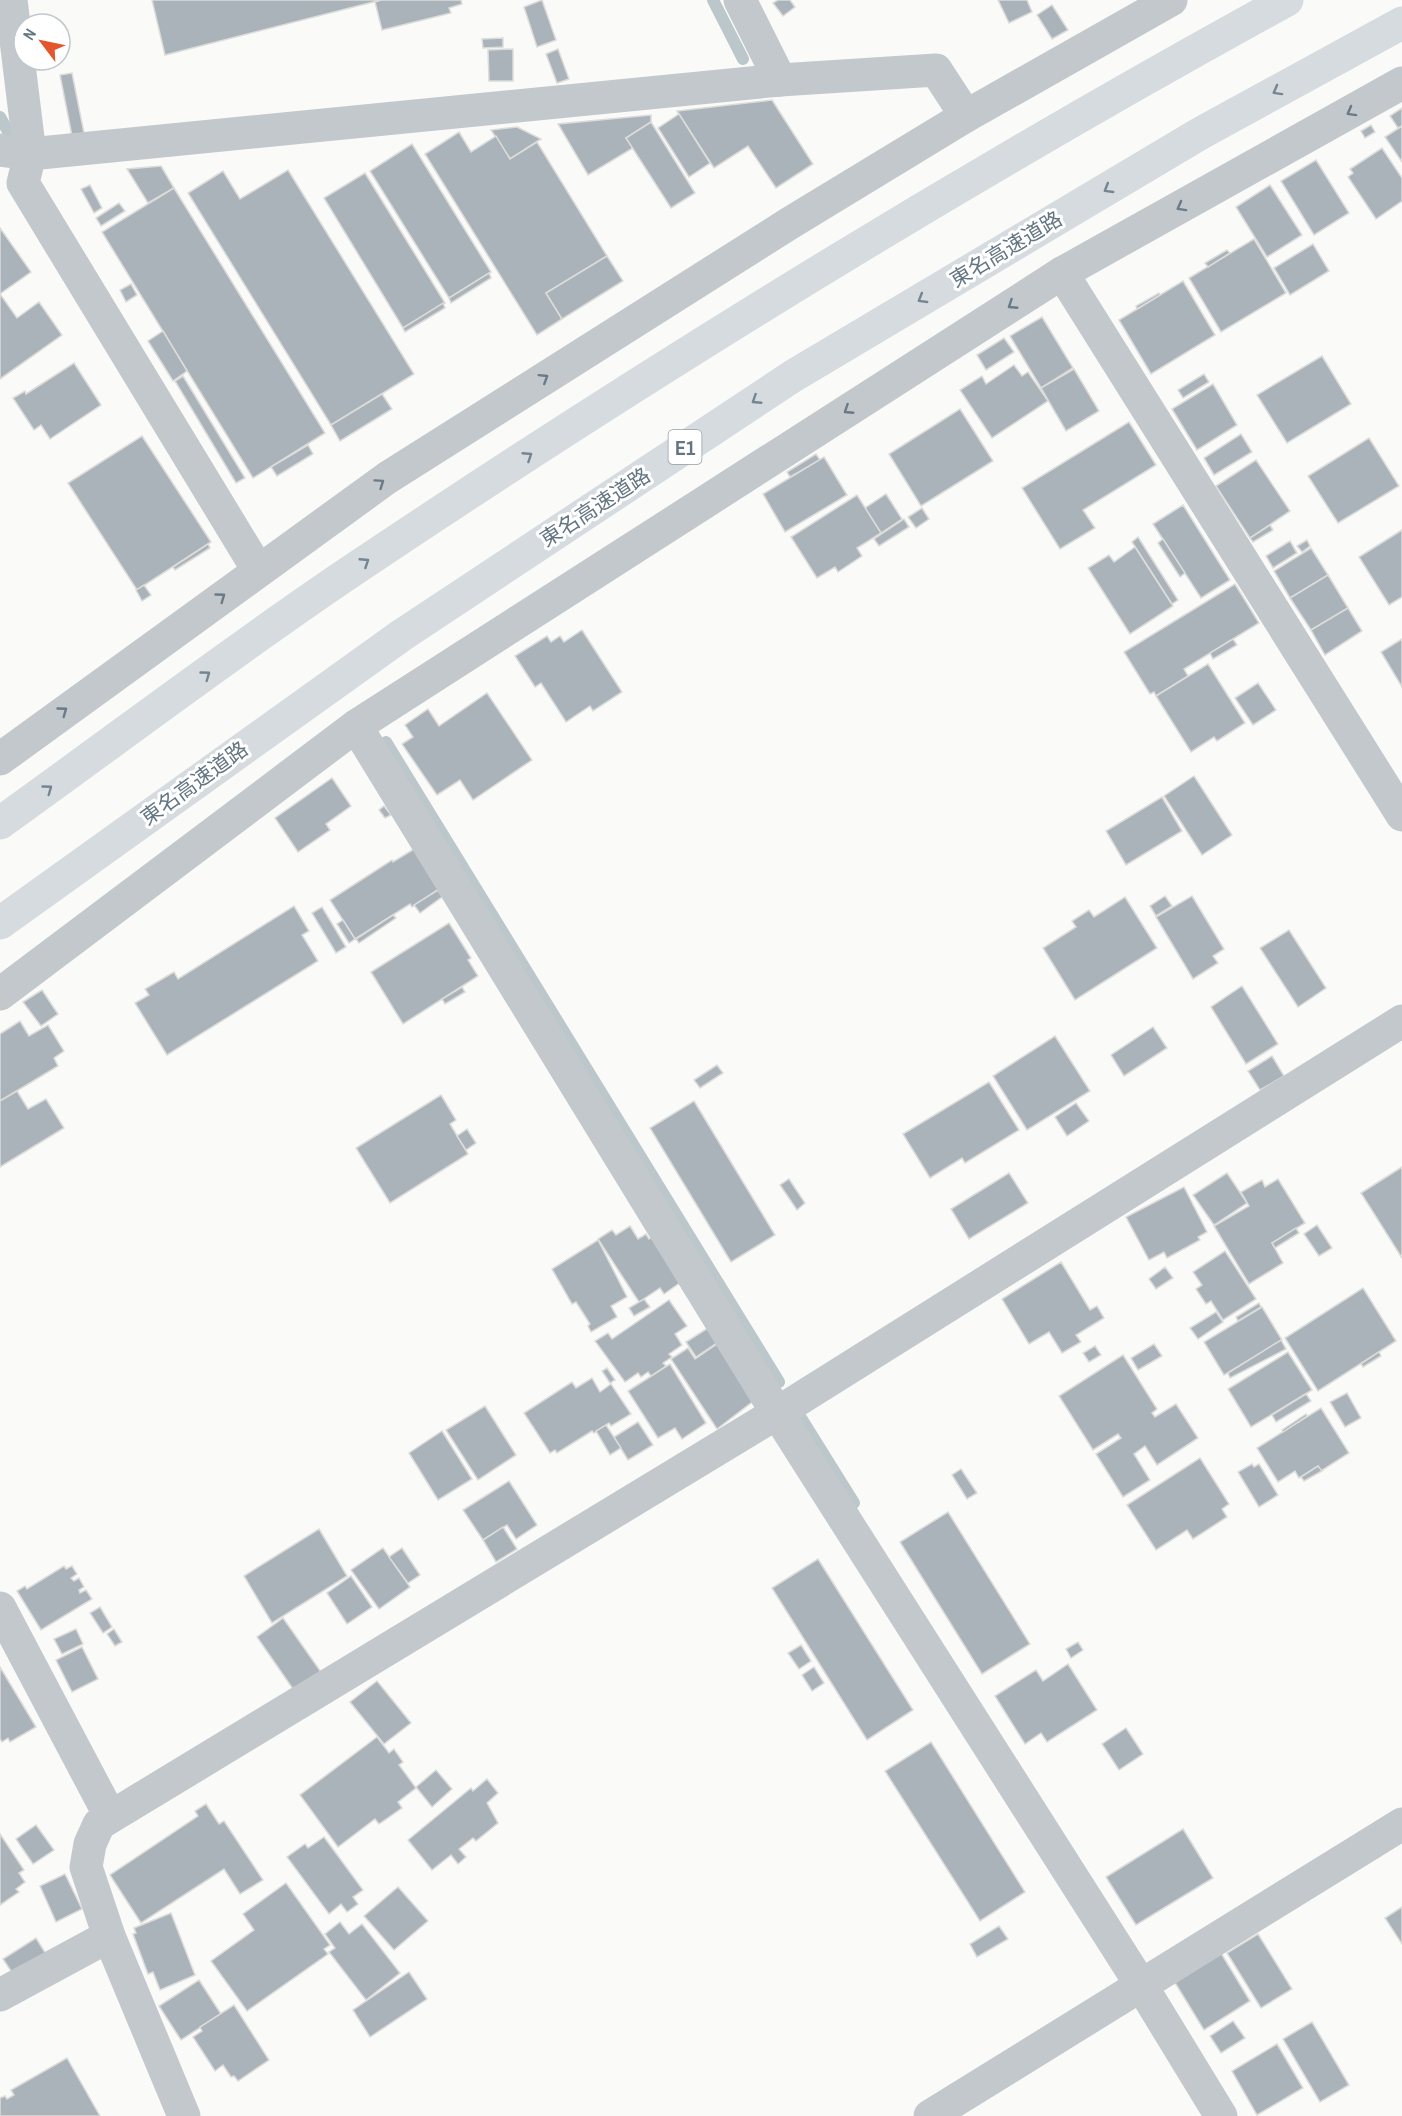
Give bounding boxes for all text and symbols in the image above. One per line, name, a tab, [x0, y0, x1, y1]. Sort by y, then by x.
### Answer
north arrow	[12, 12, 72, 72]
text: N	[17, 24, 41, 44]
one-way arrow	[1273, 84, 1283, 95]
one-way arrow	[1347, 104, 1357, 116]
one-way arrow	[1104, 181, 1114, 193]
one-way arrow	[1176, 200, 1187, 211]
street label: 東名高速道路	[945, 204, 1067, 294]
one-way arrow	[918, 292, 928, 303]
one-way arrow	[1008, 297, 1018, 309]
one-way arrow	[538, 374, 548, 386]
one-way arrow	[752, 393, 762, 405]
one-way arrow	[844, 403, 855, 414]
road number: E1	[668, 430, 702, 464]
one-way arrow	[522, 452, 533, 463]
street label: 東名高速道路	[534, 461, 656, 553]
one-way arrow	[373, 479, 384, 490]
one-way arrow	[359, 558, 369, 570]
one-way arrow	[215, 593, 226, 604]
one-way arrow	[199, 671, 210, 682]
one-way arrow	[57, 707, 68, 718]
street label: 東名高速道路	[135, 734, 253, 832]
one-way arrow	[41, 785, 52, 796]

